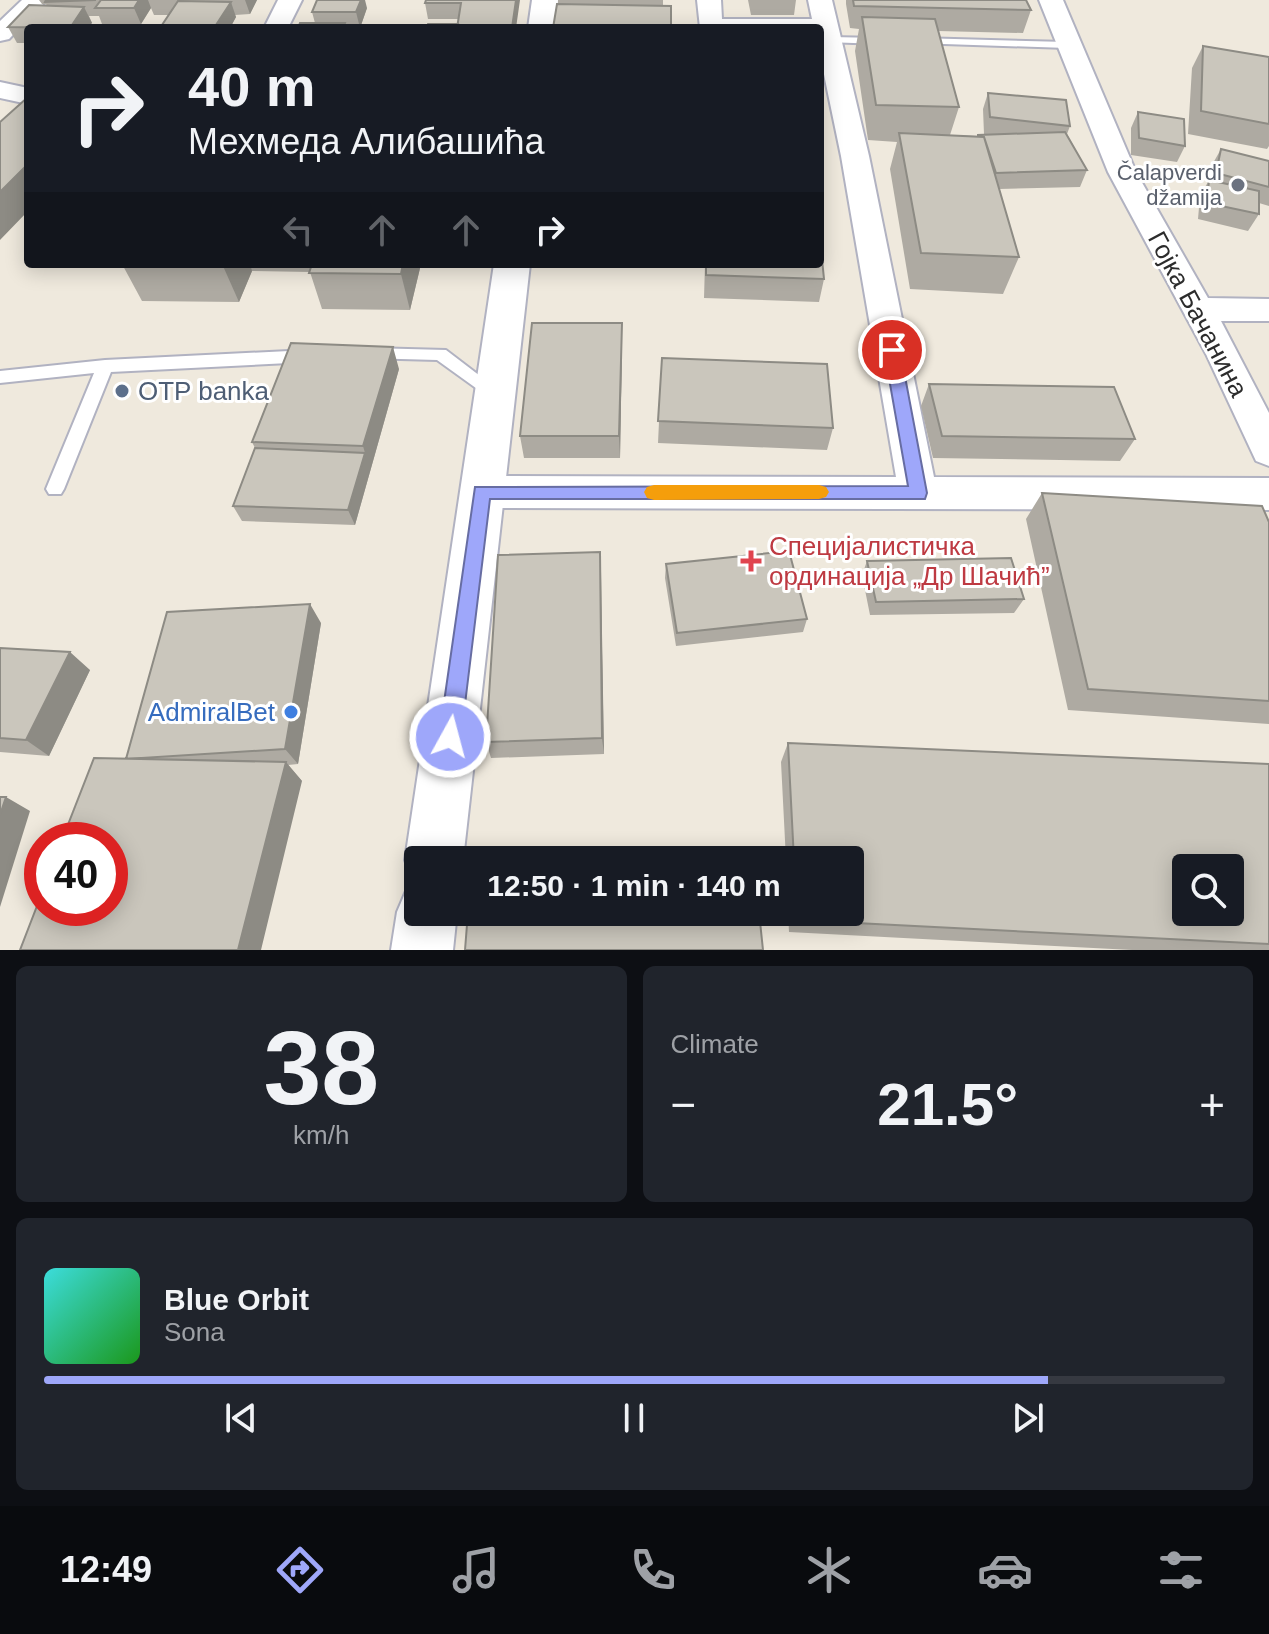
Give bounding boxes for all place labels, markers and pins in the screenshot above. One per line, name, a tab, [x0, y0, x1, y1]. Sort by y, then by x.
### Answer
place label: Čalapverdi džamija	[1117, 160, 1223, 210]
marker: Čalapverdi džamija	[1229, 176, 1247, 194]
pin	[858, 316, 926, 384]
place label: OTP banka	[138, 376, 270, 406]
marker: OTP banka	[113, 382, 131, 400]
place label: Специјалистичка ординација „Др Шачић”	[769, 531, 1050, 591]
marker: Специјалистичка ординација „Др Шачић”	[740, 550, 762, 572]
place label: AdmiralBet	[148, 697, 276, 727]
marker: AdmiralBet	[282, 703, 300, 721]

